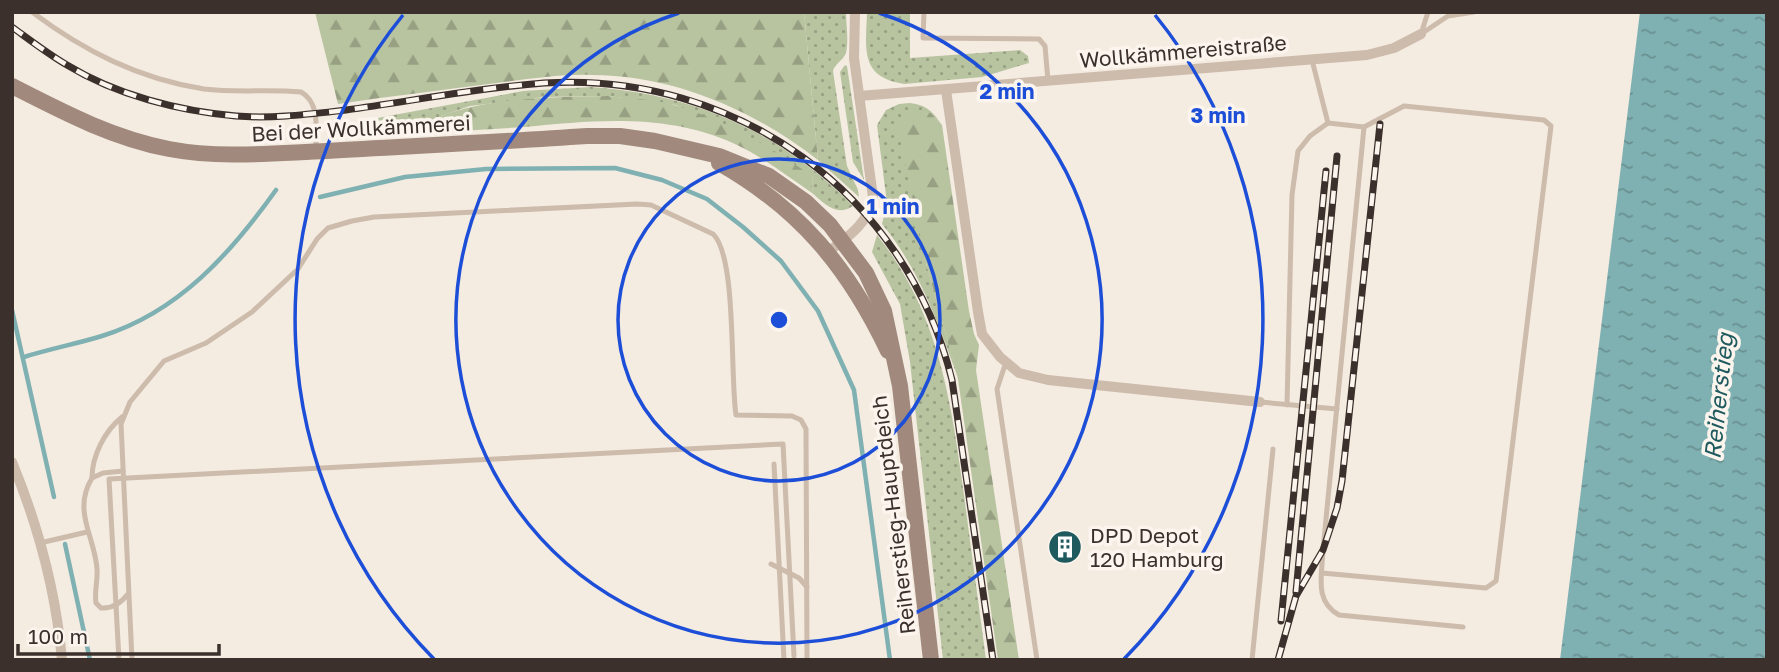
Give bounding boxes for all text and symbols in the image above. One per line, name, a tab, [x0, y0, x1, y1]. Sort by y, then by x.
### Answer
street label: Wollkämmereistraße	[1078, 29, 1288, 73]
text: 2 min	[980, 78, 1034, 104]
text: 3 min	[1191, 102, 1245, 128]
street label: Bei der Wollkämmerei	[251, 109, 471, 147]
text: 1 min	[867, 193, 919, 219]
centre of rings	[767, 308, 791, 332]
water label: Reiherstieg	[1697, 330, 1739, 460]
street label: Reiherstieg-Hauptdeich	[865, 394, 921, 636]
place label: DPD Depot 120 Hamburg	[1090, 522, 1224, 572]
building icon: DPD Depot 120 Hamburg	[1046, 528, 1084, 566]
scale bar	[18, 612, 219, 656]
text: 100 m	[28, 623, 88, 649]

